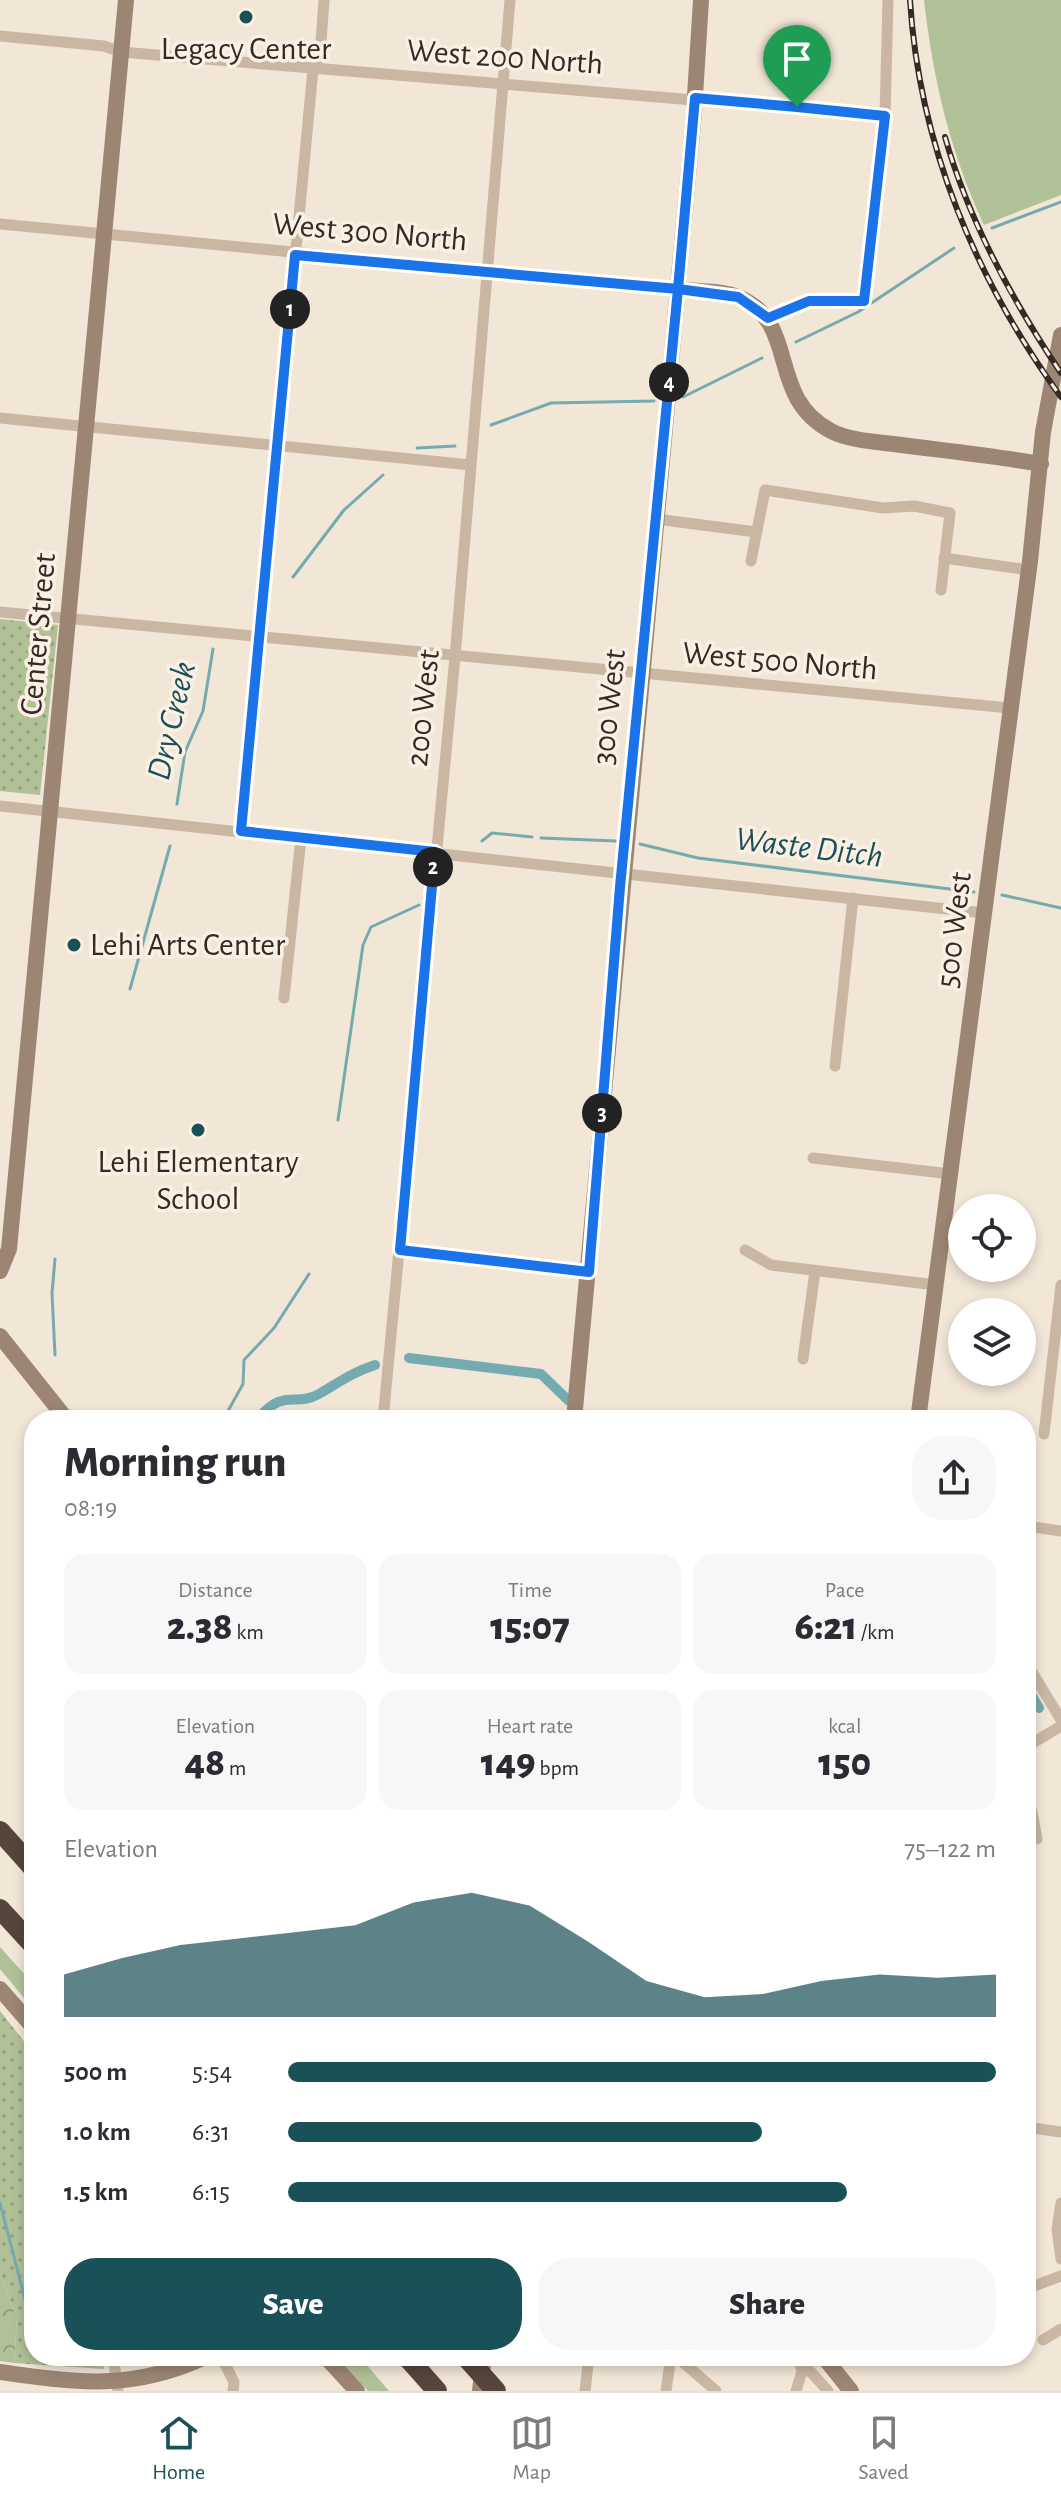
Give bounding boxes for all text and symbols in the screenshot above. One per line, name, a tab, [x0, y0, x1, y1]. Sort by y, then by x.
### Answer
marker: Legacy Center	[237, 8, 255, 26]
pin	[763, 25, 831, 107]
place label: Legacy Center	[161, 33, 332, 65]
street label: West 200 North	[406, 34, 604, 80]
icon: arrive	[775, 37, 819, 81]
street label: West 300 North	[271, 208, 469, 256]
pin: 1	[270, 289, 310, 329]
text: 1	[286, 298, 294, 320]
pin: 4	[649, 362, 689, 402]
text: 4	[663, 371, 675, 393]
street label: Center Street	[15, 552, 61, 716]
street label: West 500 North	[681, 637, 879, 685]
street label: 200 West	[401, 648, 445, 768]
street label: 300 West	[587, 648, 631, 766]
water label: Dry Creek	[142, 659, 202, 783]
water label: Waste Ditch	[733, 822, 885, 874]
pin: 2	[413, 847, 453, 887]
text: 2	[428, 856, 438, 878]
street label: 500 West	[931, 870, 977, 990]
place label: Lehi Arts Center	[90, 929, 286, 961]
marker: Lehi Arts Center	[65, 936, 83, 954]
pin: 3	[582, 1093, 622, 1133]
text: 3	[597, 1102, 607, 1124]
marker: Lehi Elementary School	[189, 1121, 207, 1139]
place label: Lehi Elementary School	[97, 1146, 299, 1215]
map controls	[948, 1194, 1036, 1386]
button: locate	[948, 1194, 1036, 1282]
button: layers	[948, 1298, 1036, 1386]
button: share	[912, 1436, 996, 1520]
text: Morning run	[64, 1441, 287, 1485]
text: 08:19	[64, 1495, 117, 1521]
text: Distance	[178, 1579, 253, 1601]
text: Time	[508, 1579, 552, 1601]
text: Pace	[825, 1579, 864, 1601]
text: 2.38	[167, 1607, 233, 1647]
text: 15:07	[490, 1607, 570, 1647]
text: 6:21	[795, 1607, 857, 1647]
text: km	[233, 1621, 264, 1643]
text: /km	[857, 1621, 895, 1643]
text: Elevation	[176, 1715, 255, 1737]
text: Heart rate	[487, 1715, 573, 1737]
text: kcal	[828, 1715, 861, 1737]
text: 48	[184, 1743, 225, 1783]
text: 149	[481, 1743, 536, 1783]
text: 150	[818, 1743, 871, 1783]
text: m	[225, 1757, 246, 1779]
text: bpm	[536, 1757, 579, 1779]
text: Elevation	[64, 1836, 158, 1862]
text: 75–122 m	[904, 1836, 996, 1862]
text: 500 m	[64, 2059, 127, 2085]
text: 5:54	[192, 2059, 232, 2085]
text: 1.0 km	[64, 2119, 131, 2145]
text: 6:31	[192, 2119, 230, 2145]
text: 1.5 km	[64, 2179, 128, 2205]
text: 6:15	[192, 2179, 230, 2205]
button: Save	[64, 2258, 522, 2350]
button: Share	[538, 2258, 996, 2350]
tab: Home	[152, 2411, 205, 2485]
tab: Map	[510, 2411, 554, 2485]
tab: Saved	[858, 2411, 909, 2485]

